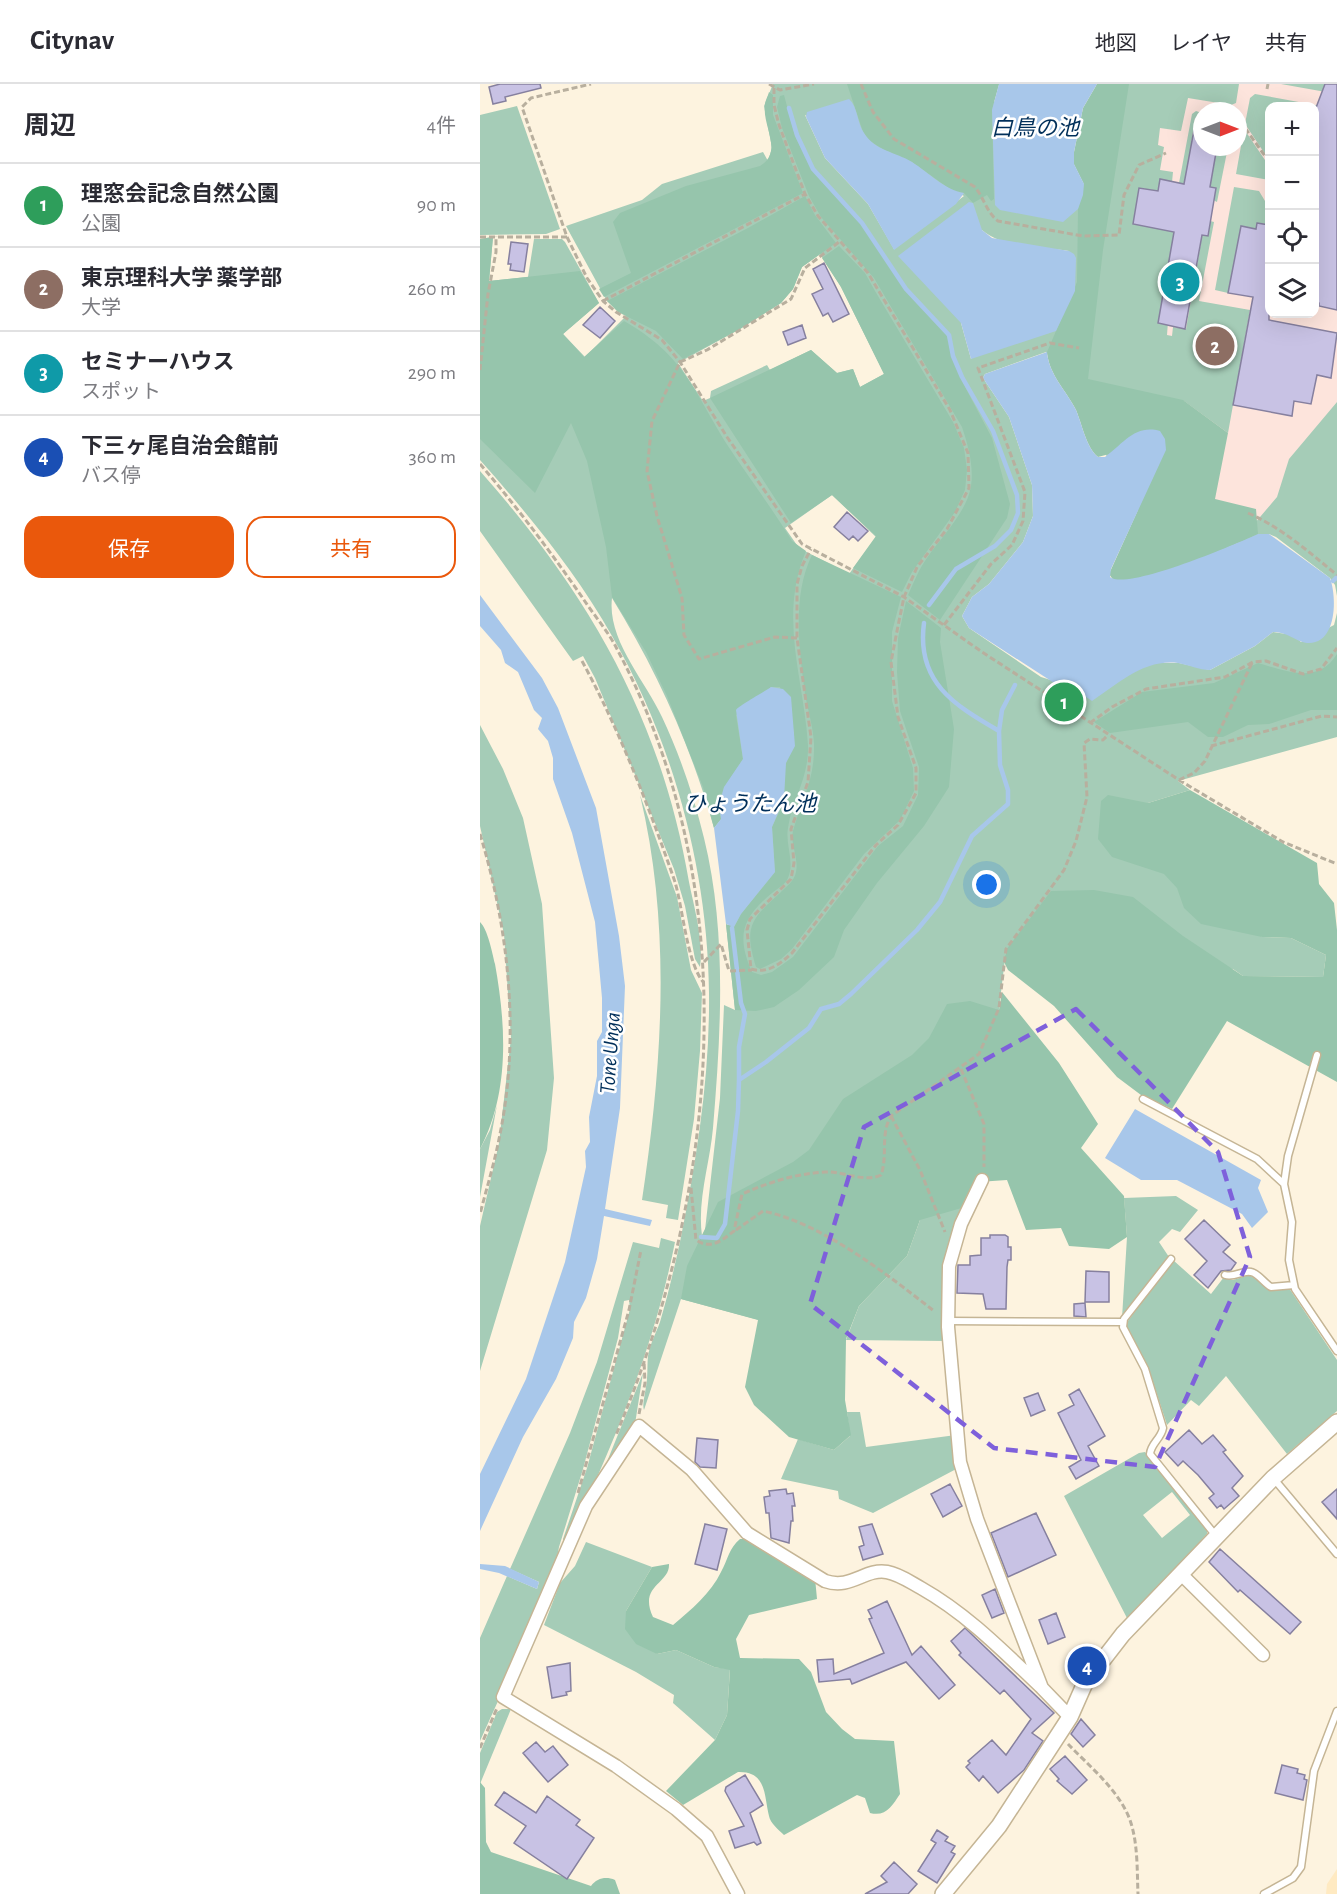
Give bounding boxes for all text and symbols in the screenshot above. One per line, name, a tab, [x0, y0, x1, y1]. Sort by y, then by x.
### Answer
text: Citynav	[30, 27, 114, 55]
text: 地図	[1095, 33, 1137, 54]
text: レイヤ	[1170, 33, 1232, 54]
text: 共有	[1265, 33, 1307, 54]
north arrow	[1193, 102, 1247, 156]
map controls	[1265, 102, 1319, 318]
button: +	[1265, 102, 1319, 156]
text: 周辺	[24, 113, 76, 139]
text: 4件	[426, 116, 456, 136]
water label: 白鳥の池	[991, 116, 1081, 139]
button: −	[1265, 156, 1319, 210]
text: 理窓会記念自然公園	[81, 183, 279, 205]
text: 1	[40, 195, 47, 215]
text: 90 m	[417, 195, 456, 215]
button: locate	[1265, 210, 1319, 264]
text: 公園	[81, 214, 121, 234]
pin: 3	[1160, 260, 1200, 304]
button: layers	[1265, 264, 1319, 318]
text: 東京理科大学 薬学部	[81, 267, 282, 289]
text: 2	[39, 279, 48, 299]
text: 260 m	[408, 279, 456, 299]
text: 大学	[81, 298, 121, 318]
pin: 2	[1196, 324, 1234, 368]
text: セミナーハウス	[81, 351, 235, 373]
text: 3	[39, 363, 48, 383]
text: 290 m	[408, 363, 456, 383]
text: スポット	[81, 382, 161, 402]
text: 下三ヶ尾自治会館前	[81, 435, 279, 457]
text: 4	[38, 447, 49, 467]
text: 360 m	[409, 447, 456, 467]
text: バス停	[81, 466, 141, 486]
button: 保存	[24, 516, 234, 578]
button: 共有	[246, 516, 456, 578]
pin: 1	[1044, 680, 1084, 724]
water label: ひょうたん池	[684, 792, 818, 815]
your location	[972, 870, 1001, 899]
water label: Tone Unga	[596, 1011, 624, 1095]
pin: 4	[1068, 1644, 1106, 1688]

